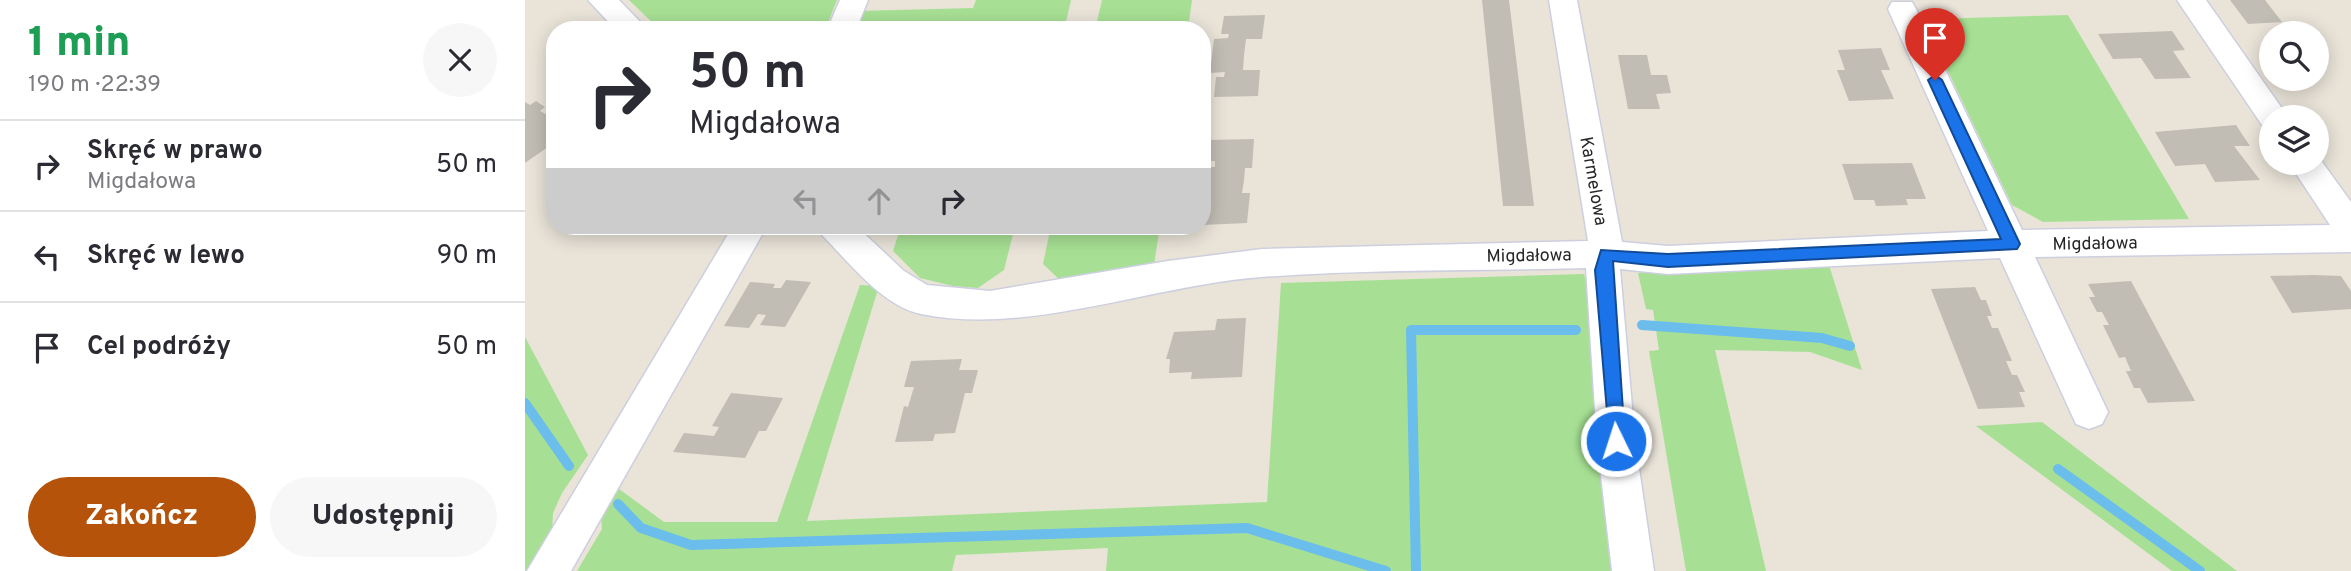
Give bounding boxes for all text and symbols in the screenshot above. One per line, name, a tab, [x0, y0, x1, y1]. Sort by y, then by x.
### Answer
pin	[1905, 8, 1965, 80]
text: 1 min	[28, 18, 131, 71]
icon: arrive	[1916, 19, 1954, 57]
map controls	[2259, 21, 2329, 175]
button: search	[2259, 21, 2329, 91]
button: close	[423, 23, 497, 97]
text: 50 m	[689, 44, 806, 106]
icon: right	[574, 49, 665, 140]
text: 190 m · 22:39	[28, 71, 161, 100]
text: Migdałowa	[689, 105, 841, 145]
button: layers	[2259, 105, 2329, 175]
text: Skręć w prawo	[87, 135, 263, 168]
street label: Karmelowa	[1573, 135, 1612, 228]
icon: right	[28, 147, 66, 185]
text: 50 m	[436, 149, 497, 182]
text: Migdałowa	[87, 168, 196, 197]
icon: left	[787, 182, 825, 220]
icon: ahead	[860, 182, 898, 220]
icon: right	[933, 182, 971, 220]
street label: Migdałowa	[2052, 232, 2138, 257]
icon: left	[28, 238, 66, 276]
text: Skręć w lewo	[87, 240, 245, 273]
text: 90 m	[437, 240, 497, 273]
street label: Migdałowa	[1486, 244, 1572, 269]
icon: arrive	[28, 329, 66, 367]
text: Cel podróży	[87, 331, 231, 364]
text: 50 m	[436, 331, 497, 364]
position arrow	[1579, 404, 1653, 478]
button: Zakończ	[28, 477, 256, 557]
button: Udostępnij	[270, 477, 497, 557]

